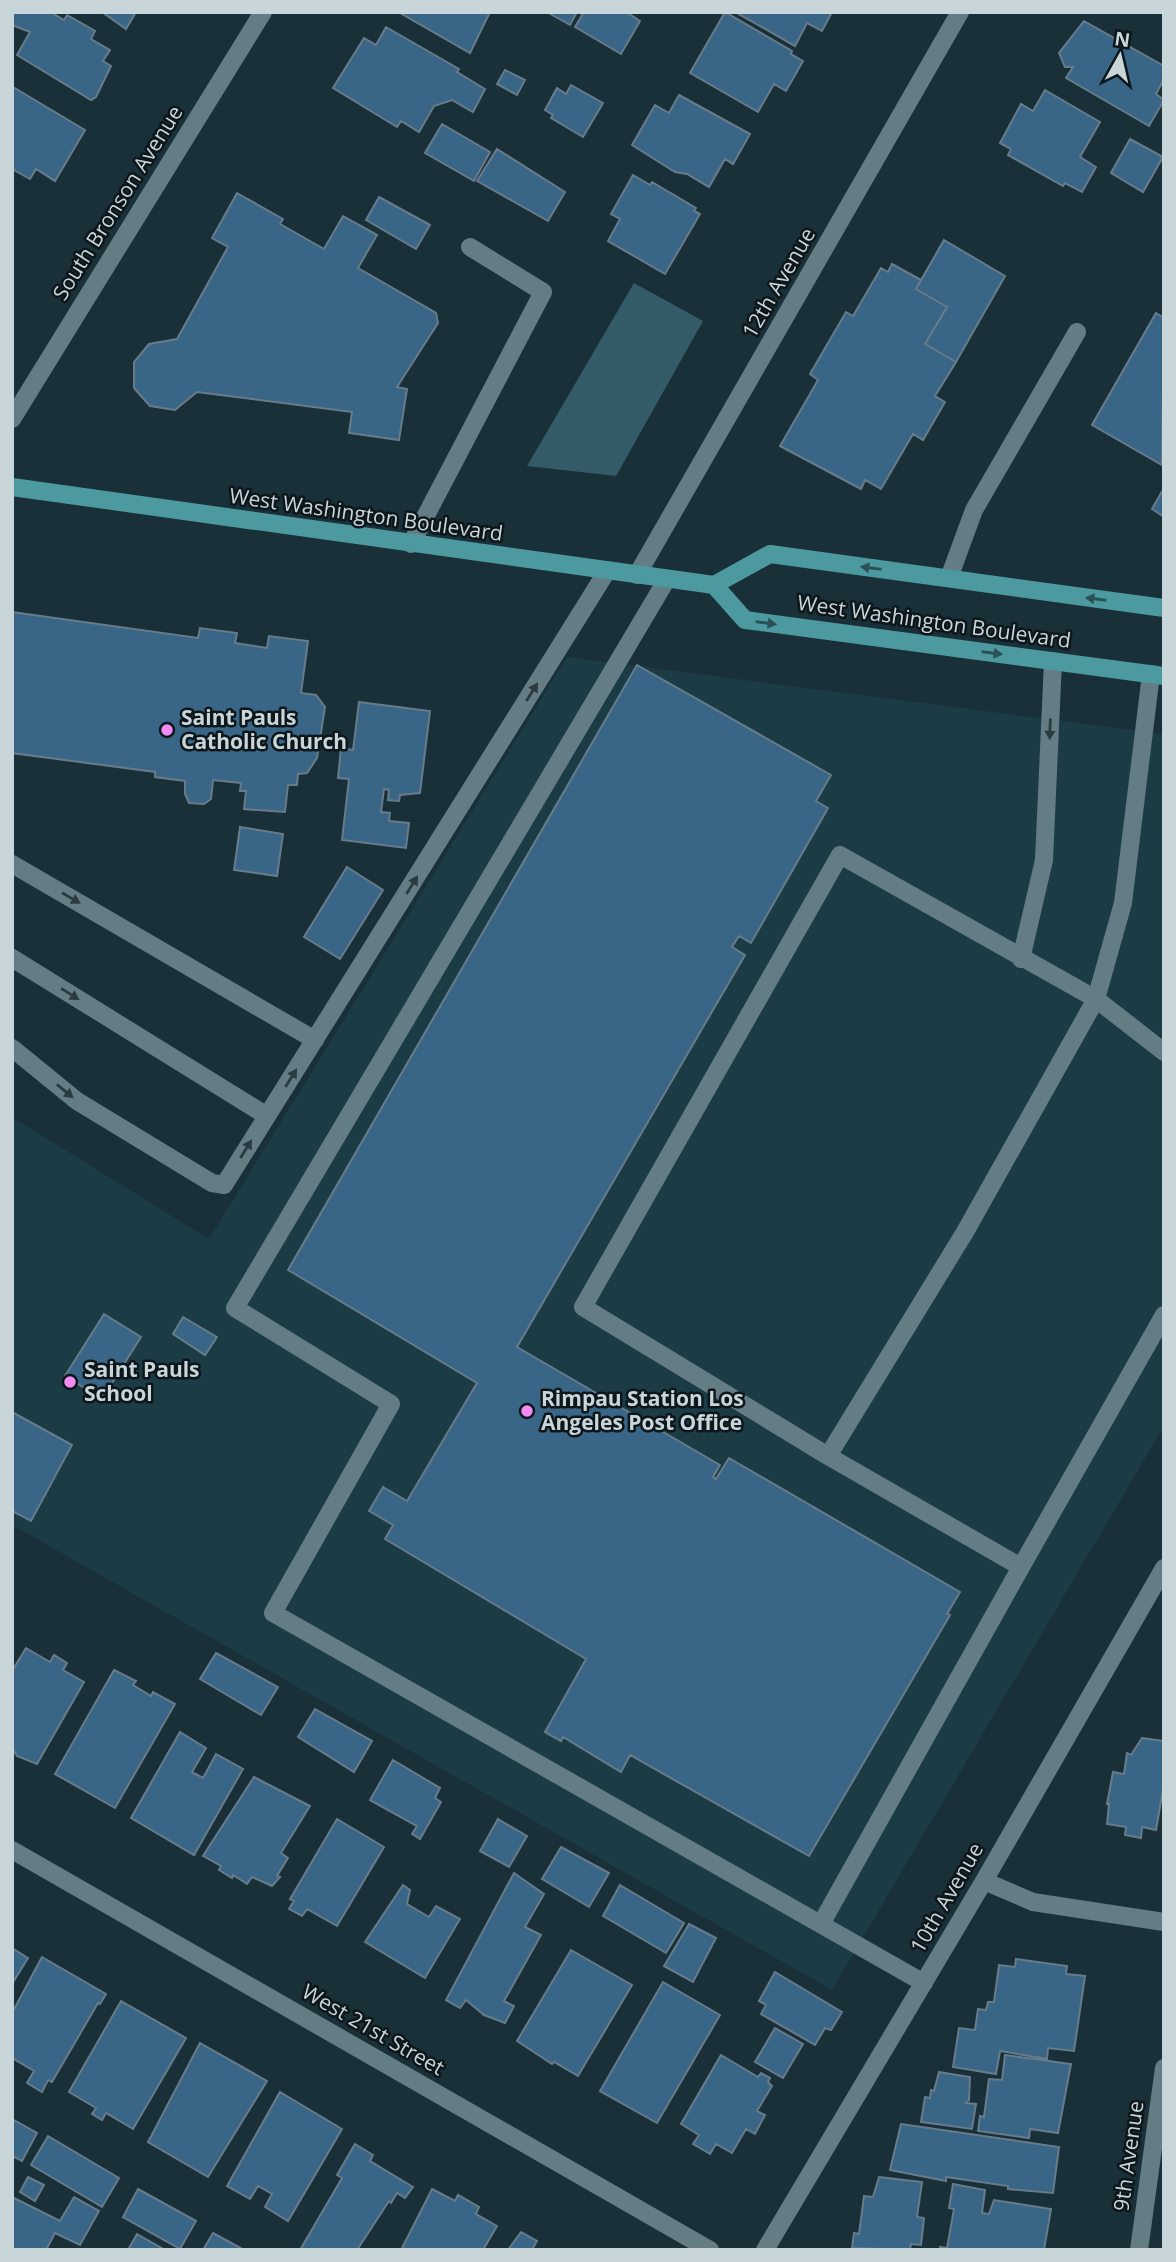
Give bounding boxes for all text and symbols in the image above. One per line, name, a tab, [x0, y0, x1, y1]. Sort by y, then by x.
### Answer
north arrow	[1085, 21, 1155, 91]
text: N	[1113, 25, 1132, 53]
street label: South Bronson Avenue	[46, 100, 189, 305]
street label: 12th Avenue	[735, 222, 821, 343]
street label: West Washington Boulevard	[228, 481, 505, 547]
one-way arrow	[860, 562, 882, 573]
street label: West Washington Boulevard	[796, 588, 1073, 654]
one-way arrow	[1085, 593, 1107, 604]
one-way arrow	[755, 617, 777, 628]
one-way arrow	[981, 648, 1003, 659]
one-way arrow	[526, 682, 539, 701]
place label: Saint Pauls Catholic Church	[181, 703, 347, 755]
one-way arrow	[1044, 719, 1055, 741]
marker: Saint Pauls Catholic Church	[159, 722, 175, 738]
one-way arrow	[405, 875, 418, 894]
one-way arrow	[62, 892, 81, 904]
one-way arrow	[61, 988, 80, 1001]
one-way arrow	[285, 1068, 298, 1087]
one-way arrow	[56, 1084, 74, 1099]
one-way arrow	[240, 1140, 253, 1159]
place label: Saint Pauls School	[84, 1355, 200, 1407]
marker: Saint Pauls School	[62, 1374, 78, 1390]
place label: Rimpau Station Los Angeles Post Office	[541, 1384, 744, 1436]
marker: Rimpau Station Los Angeles Post Office	[519, 1403, 535, 1419]
street label: 10th Avenue	[903, 1837, 989, 1958]
street label: West 21st Street	[297, 1977, 450, 2081]
street label: 9th Avenue	[1106, 2099, 1150, 2213]

